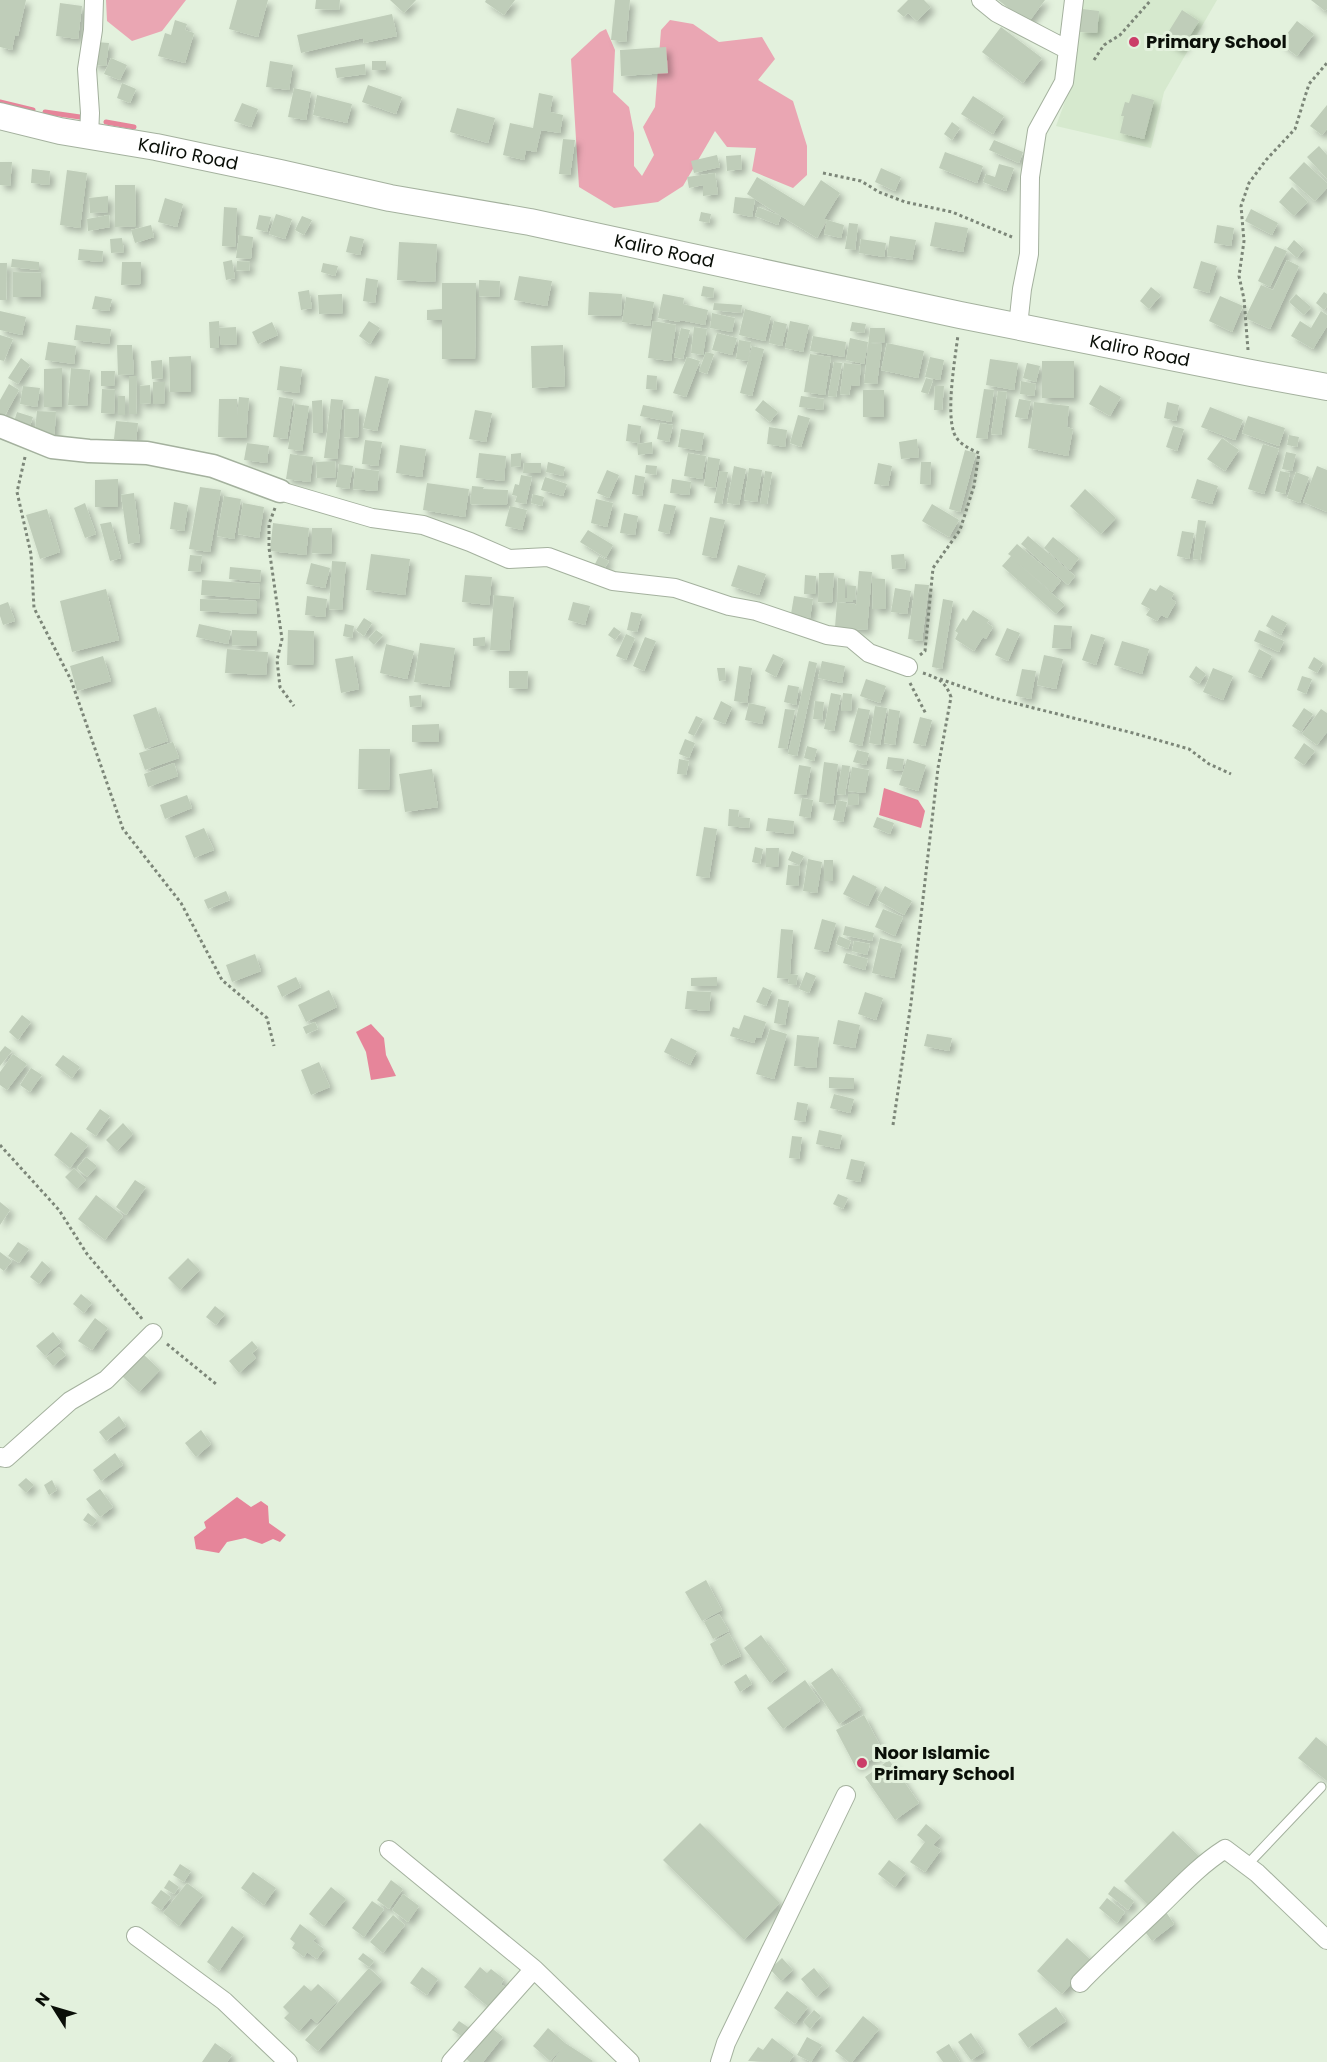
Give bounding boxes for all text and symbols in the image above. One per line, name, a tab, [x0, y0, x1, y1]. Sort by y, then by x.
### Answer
place label: Primary School	[1146, 29, 1287, 54]
marker: Primary School	[1127, 35, 1141, 49]
street label: Kaliro Road	[136, 131, 241, 176]
street label: Kaliro Road	[612, 228, 717, 274]
street label: Kaliro Road	[1088, 328, 1192, 373]
place label: Noor Islamic Primary School	[874, 1740, 1015, 1786]
marker: Noor Islamic Primary School	[855, 1756, 869, 1770]
north arrow	[24, 1978, 84, 2038]
text: N	[30, 1988, 55, 2011]

